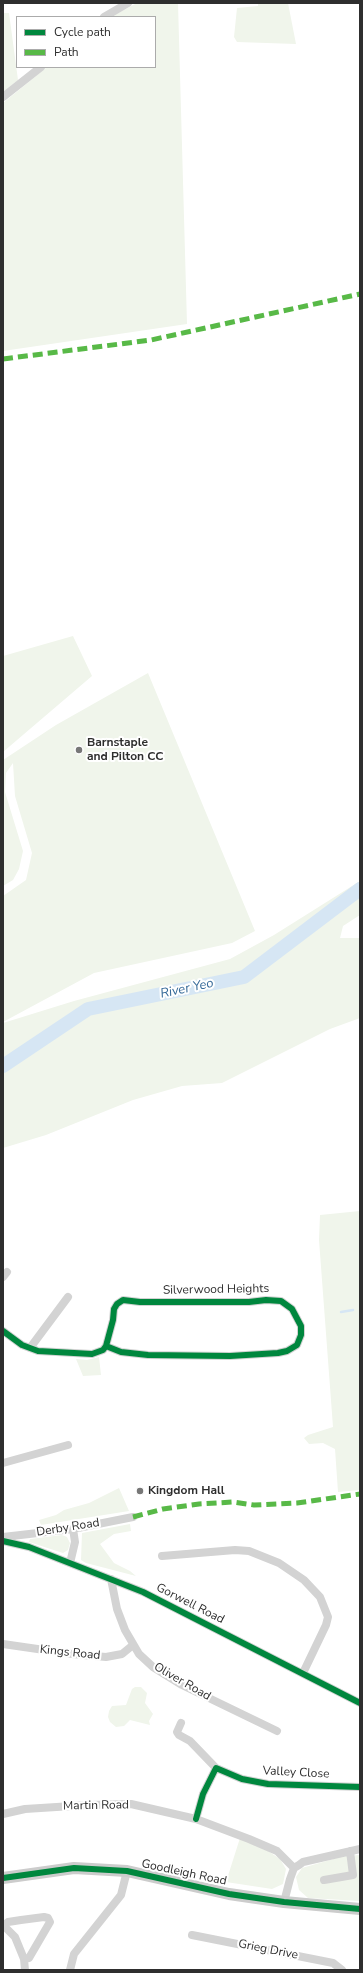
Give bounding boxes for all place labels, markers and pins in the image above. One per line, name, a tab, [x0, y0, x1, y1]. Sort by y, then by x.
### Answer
place label: Barnstaple and Pilton CC	[87, 736, 163, 764]
marker: Barnstaple and Pilton CC	[74, 745, 84, 755]
place label: Kingdom Hall	[148, 1484, 225, 1498]
marker: Kingdom Hall	[135, 1486, 145, 1496]

